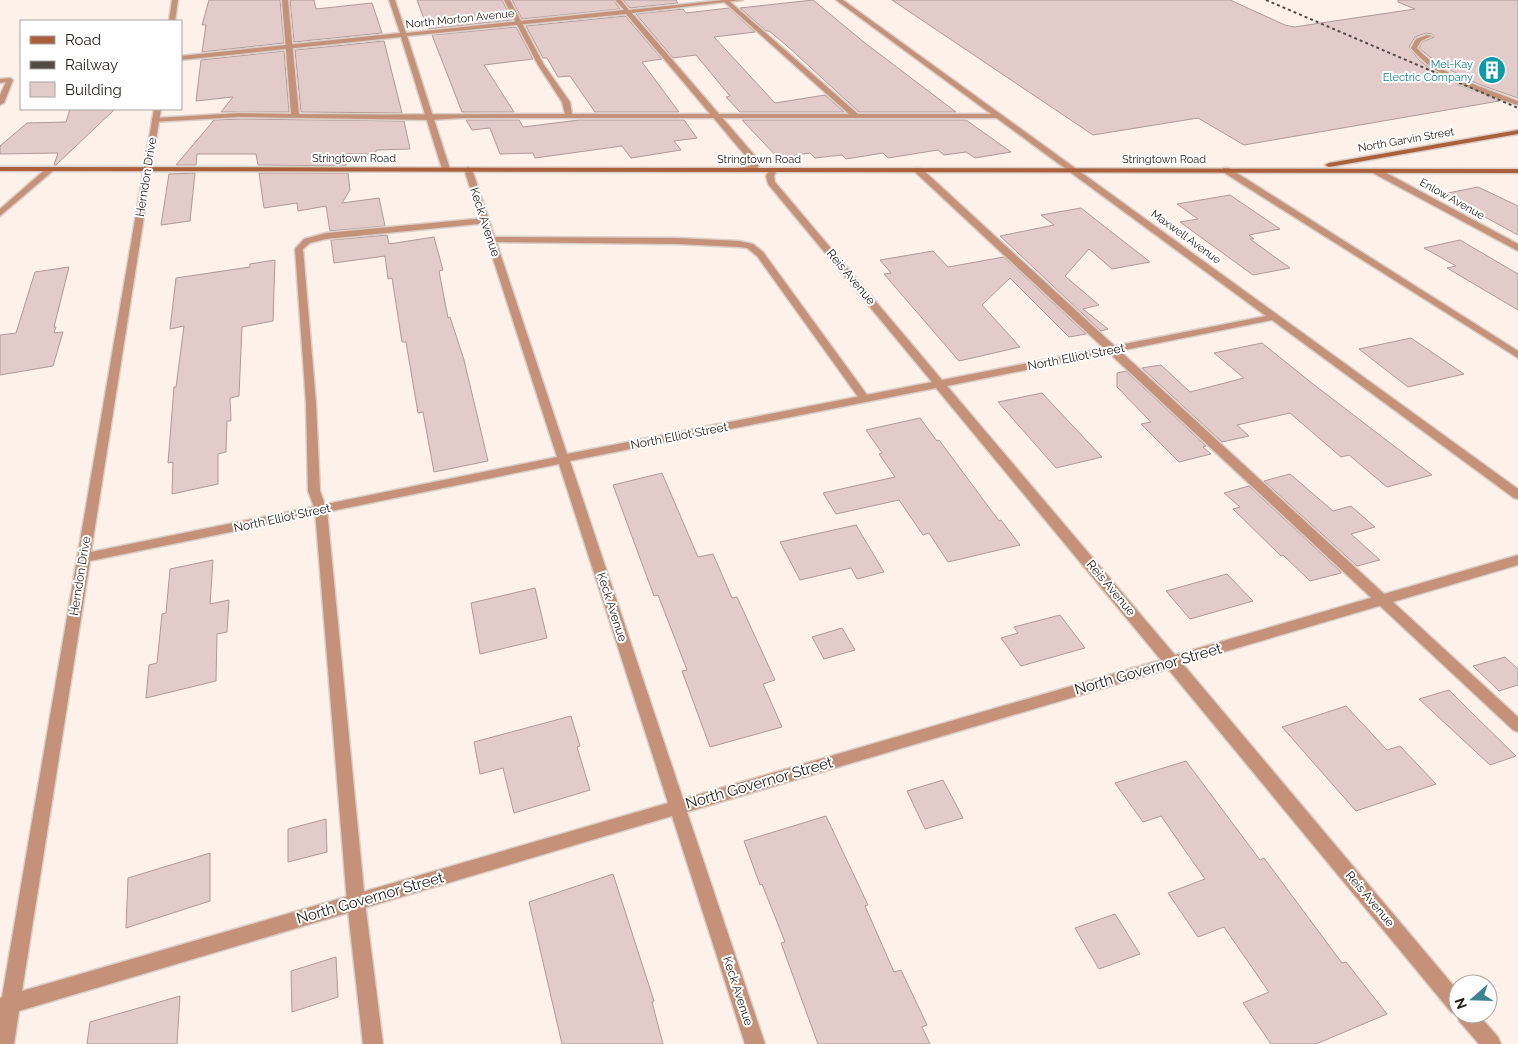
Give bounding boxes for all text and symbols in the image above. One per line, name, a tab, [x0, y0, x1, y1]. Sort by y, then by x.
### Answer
street label: North Morton Avenue	[405, 7, 516, 31]
legend	[20, 20, 182, 110]
text: Road	[65, 31, 101, 49]
building icon: Mel-Kay Electric Company	[1477, 55, 1507, 85]
text: Railway	[65, 56, 118, 74]
place label: Mel-Kay Electric Company	[1383, 58, 1473, 84]
text: Building	[65, 81, 122, 99]
street label: North Garvin Street	[1357, 125, 1455, 155]
street label: Herndon Drive	[133, 136, 159, 218]
street label: Stringtown Road	[312, 152, 396, 165]
street label: Stringtown Road	[717, 153, 801, 166]
street label: Stringtown Road	[1122, 153, 1206, 166]
street label: Enlow Avenue	[1417, 176, 1487, 222]
street label: Keck Avenue	[467, 186, 503, 258]
street label: Maxwell Avenue	[1149, 207, 1224, 267]
street label: Reis Avenue	[824, 246, 878, 308]
street label: North Elliot Street	[1026, 341, 1126, 373]
street label: North Elliot Street	[629, 420, 729, 452]
street label: North Elliot Street	[232, 501, 332, 535]
street label: Herndon Drive	[67, 535, 93, 617]
street label: Reis Avenue	[1084, 557, 1138, 619]
street label: Keck Avenue	[594, 571, 630, 643]
street label: North Governor Street	[1072, 639, 1224, 699]
street label: North Governor Street	[683, 753, 835, 813]
street label: North Governor Street	[294, 868, 446, 928]
street label: Reis Avenue	[1343, 868, 1397, 930]
street label: Keck Avenue	[720, 955, 756, 1027]
north arrow	[1448, 974, 1498, 1024]
text: N	[1451, 996, 1470, 1011]

